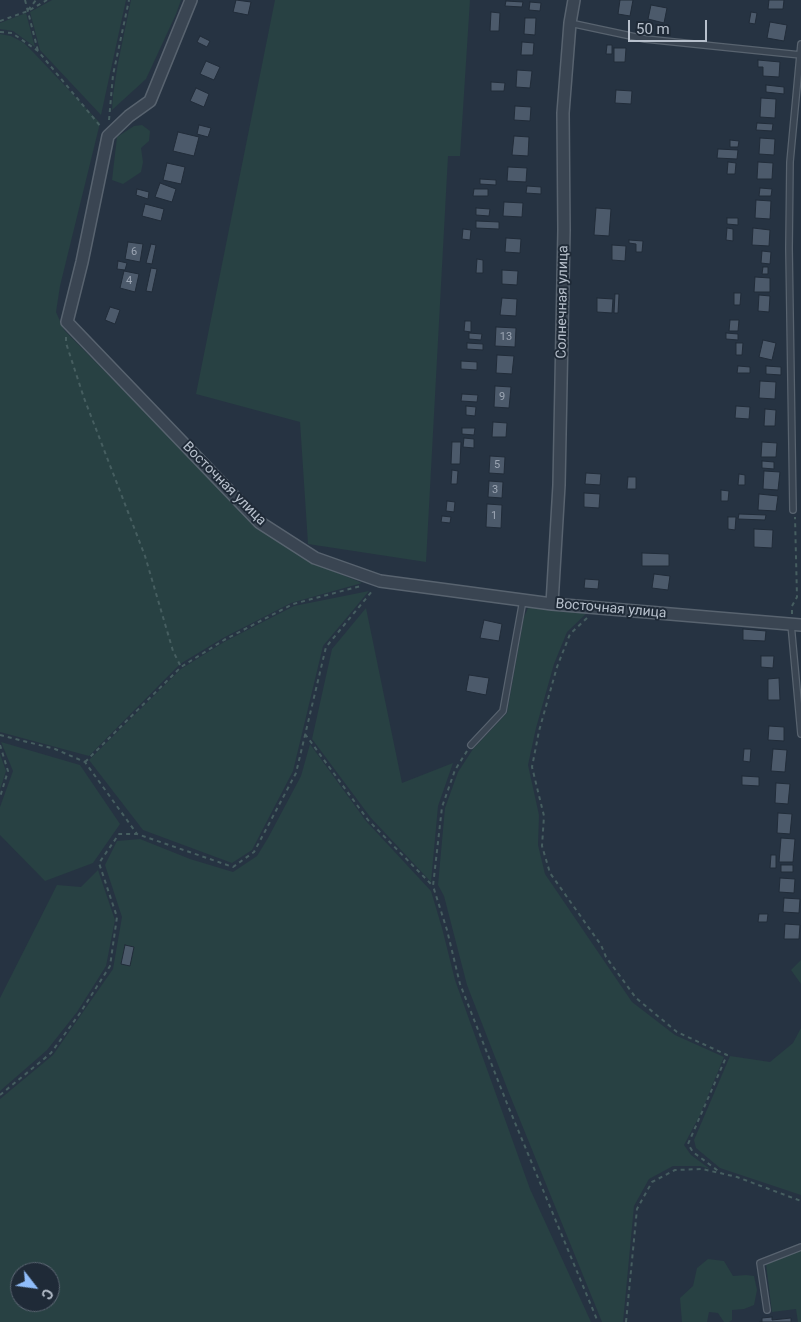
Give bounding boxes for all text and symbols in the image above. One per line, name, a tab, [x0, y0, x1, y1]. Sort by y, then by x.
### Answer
scale bar	[631, 10, 710, 42]
text: 50 m	[636, 20, 670, 38]
house number: 6	[131, 245, 137, 259]
street label: Солнечная улица	[554, 245, 572, 359]
house number: 4	[126, 274, 132, 288]
house number: 13	[500, 330, 512, 344]
house number: 9	[499, 390, 505, 404]
street label: Восточная улица	[179, 439, 269, 529]
house number: 5	[494, 458, 500, 472]
house number: 3	[492, 483, 498, 497]
house number: 1	[491, 509, 497, 523]
street label: Восточная улица	[555, 596, 667, 622]
north arrow	[10, 1262, 60, 1312]
text: С	[38, 1286, 56, 1302]

